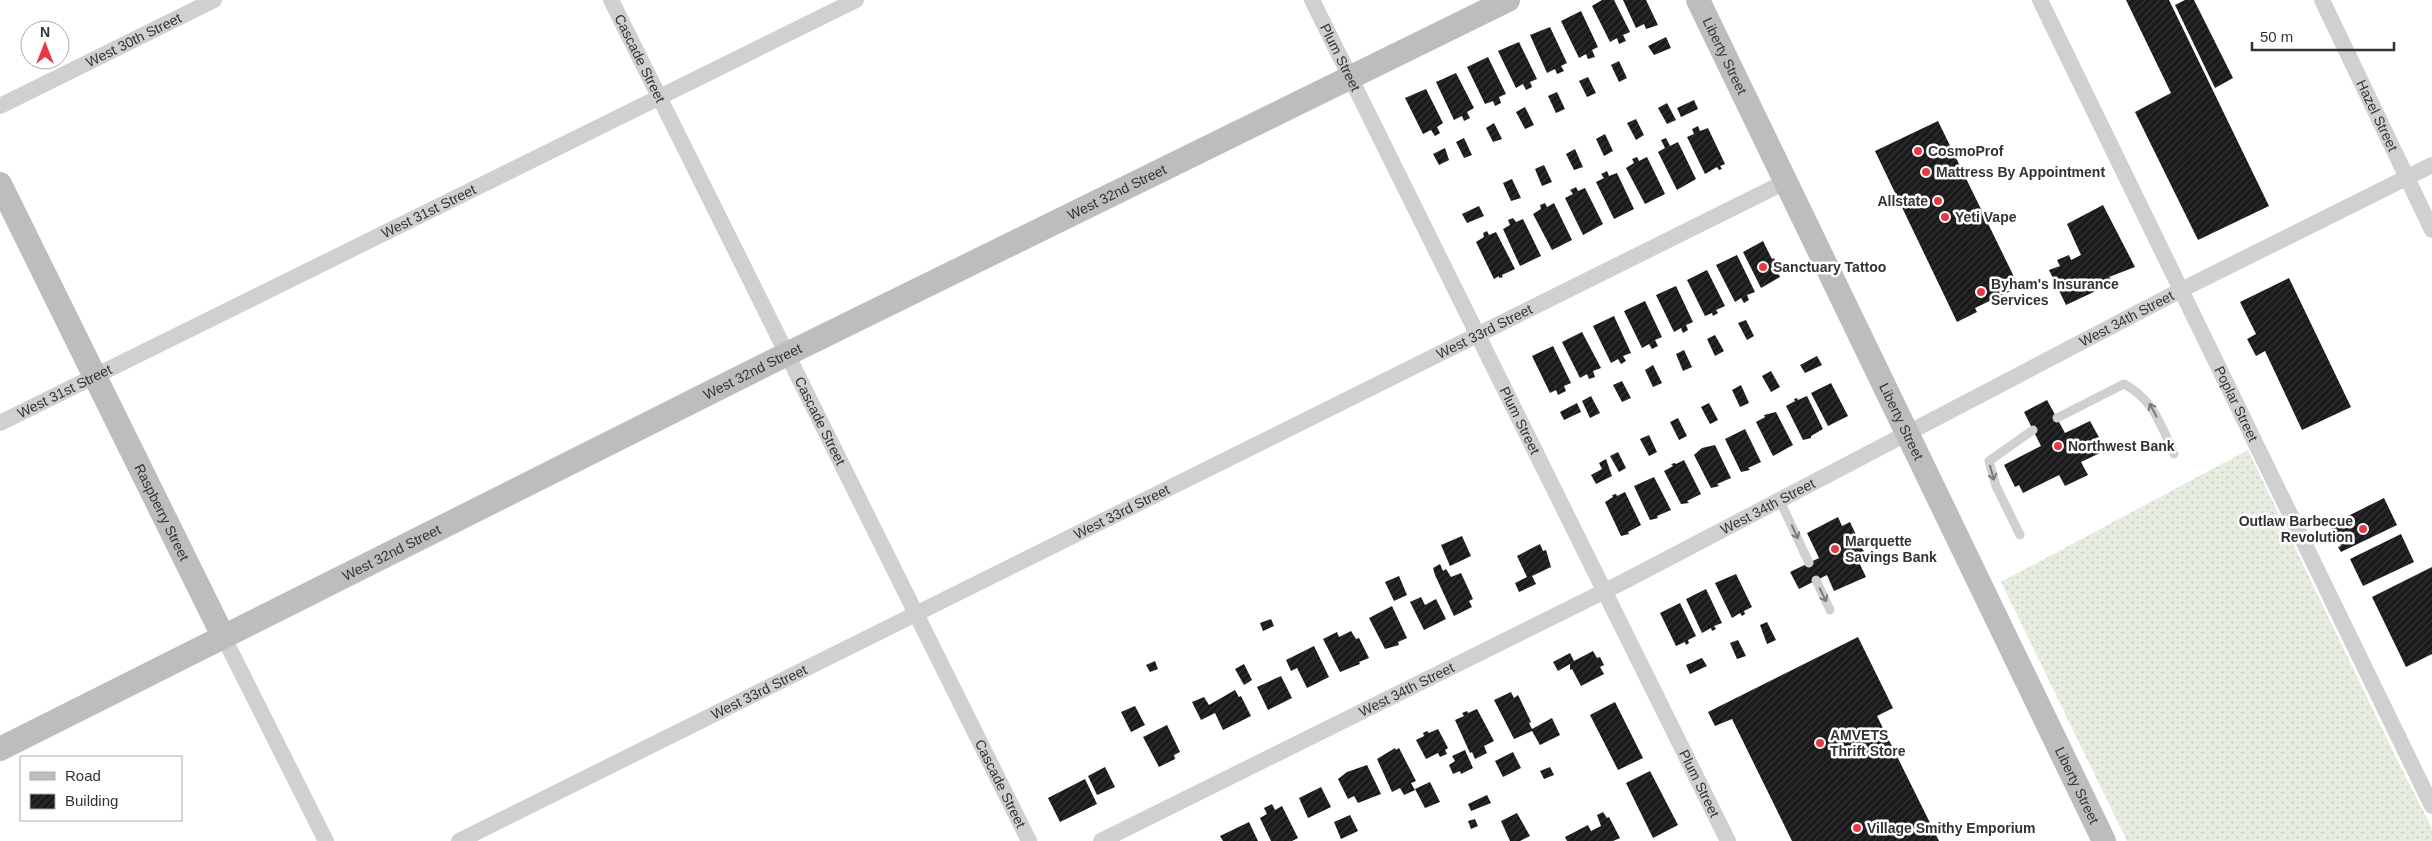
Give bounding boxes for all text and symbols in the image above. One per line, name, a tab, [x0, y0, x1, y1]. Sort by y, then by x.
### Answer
street label: West 30th Street	[83, 10, 184, 70]
street label: Cascade Street	[611, 11, 669, 105]
street label: Liberty Street	[1700, 15, 1750, 97]
north arrow	[20, 20, 70, 70]
scale bar	[2252, 20, 2394, 52]
street label: Plum Street	[1317, 21, 1364, 94]
text: N	[40, 24, 50, 40]
text: 50 m	[2260, 28, 2293, 45]
street label: Hazel Street	[2353, 77, 2401, 154]
place label: CosmoProf	[1928, 143, 2004, 159]
marker: CosmoProf	[1912, 145, 1924, 157]
street label: West 32nd Street	[1065, 161, 1169, 223]
place label: Mattress By Appointment	[1936, 164, 2105, 180]
marker: Mattress By Appointment	[1920, 166, 1932, 178]
street label: West 31st Street	[379, 181, 478, 241]
place label: Allstate	[1877, 193, 1928, 209]
marker: Allstate	[1932, 195, 1944, 207]
place label: Yeti Vape	[1955, 209, 2017, 225]
marker: Yeti Vape	[1939, 211, 1951, 223]
place label: Sanctuary Tattoo	[1773, 259, 1886, 275]
marker: Sanctuary Tattoo	[1757, 261, 1769, 273]
place label: Byham's Insurance Services	[1991, 276, 2119, 308]
marker: Byham's Insurance Services	[1975, 286, 1987, 298]
street label: West 34th Street	[2077, 287, 2176, 350]
street label: West 33rd Street	[1434, 301, 1535, 362]
street label: West 32nd Street	[701, 340, 804, 403]
street label: West 31st Street	[15, 361, 115, 421]
street label: Poplar Street	[2211, 363, 2262, 444]
street label: Cascade Street	[792, 374, 849, 468]
street label: Liberty Street	[1876, 380, 1927, 463]
street label: Plum Street	[1497, 384, 1543, 457]
one-way arrow	[2148, 403, 2157, 418]
place label: Northwest Bank	[2068, 438, 2175, 454]
marker: Northwest Bank	[2052, 440, 2064, 452]
street label: Raspberry Street	[131, 461, 193, 563]
one-way arrow	[1988, 465, 1998, 481]
street label: West 34th Street	[1718, 475, 1818, 538]
street label: West 33rd Street	[1071, 481, 1172, 542]
place label: Outlaw Barbecue Revolution	[2239, 513, 2353, 545]
street label: West 32nd Street	[340, 521, 443, 584]
marker: Outlaw Barbecue Revolution	[2357, 523, 2369, 535]
one-way arrow	[1790, 524, 1800, 539]
place label: Marquette Savings Bank	[1845, 533, 1937, 565]
marker: Marquette Savings Bank	[1829, 543, 1841, 555]
one-way arrow	[1819, 587, 1829, 602]
street label: West 34th Street	[1356, 659, 1457, 720]
street label: West 33rd Street	[708, 661, 810, 722]
place label: AMVETS Thrift Store	[1830, 727, 1906, 759]
street label: Cascade Street	[972, 737, 1029, 830]
marker: AMVETS Thrift Store	[1814, 737, 1826, 749]
street label: Liberty Street	[2052, 744, 2102, 826]
street label: Plum Street	[1676, 747, 1723, 820]
legend	[20, 756, 182, 821]
text: Road	[65, 767, 101, 784]
text: Building	[65, 792, 118, 809]
place label: Village Smithy Emporium	[1867, 820, 2036, 836]
marker: Village Smithy Emporium	[1851, 822, 1863, 834]

